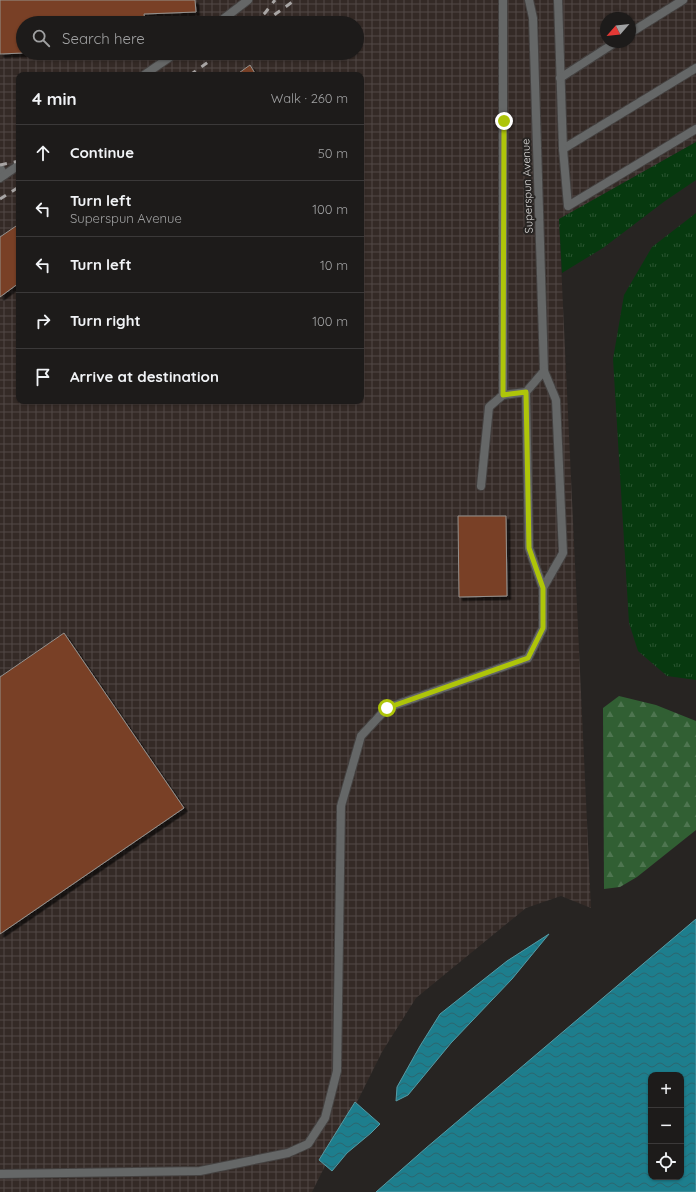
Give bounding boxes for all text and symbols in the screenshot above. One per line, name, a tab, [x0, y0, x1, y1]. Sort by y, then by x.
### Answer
north arrow	[600, 12, 636, 48]
search box	[16, 16, 364, 60]
icon: search	[30, 27, 52, 49]
text: Search here	[62, 29, 145, 48]
text: 4 min	[32, 88, 77, 109]
text: Walk · 260 m	[271, 90, 348, 106]
route end	[495, 112, 513, 130]
street label: Superspun Avenue	[518, 138, 536, 234]
icon: ahead	[32, 142, 54, 164]
text: Continue	[70, 143, 134, 162]
text: 50 m	[318, 145, 348, 161]
text: Turn left	[70, 191, 132, 210]
icon: left	[32, 198, 54, 220]
text: 100 m	[312, 201, 348, 217]
text: Superspun Avenue	[70, 210, 182, 226]
icon: left	[32, 254, 54, 276]
text: Turn left	[70, 255, 132, 274]
text: 10 m	[320, 257, 348, 273]
icon: right	[32, 310, 54, 332]
text: Turn right	[70, 311, 141, 330]
text: 100 m	[312, 313, 348, 329]
icon: arrive	[32, 366, 54, 388]
text: Arrive at destination	[70, 367, 219, 386]
route start	[378, 699, 396, 717]
map controls	[648, 1072, 684, 1180]
button: +	[648, 1072, 684, 1108]
button: −	[648, 1108, 684, 1144]
button: locate	[648, 1144, 684, 1180]

